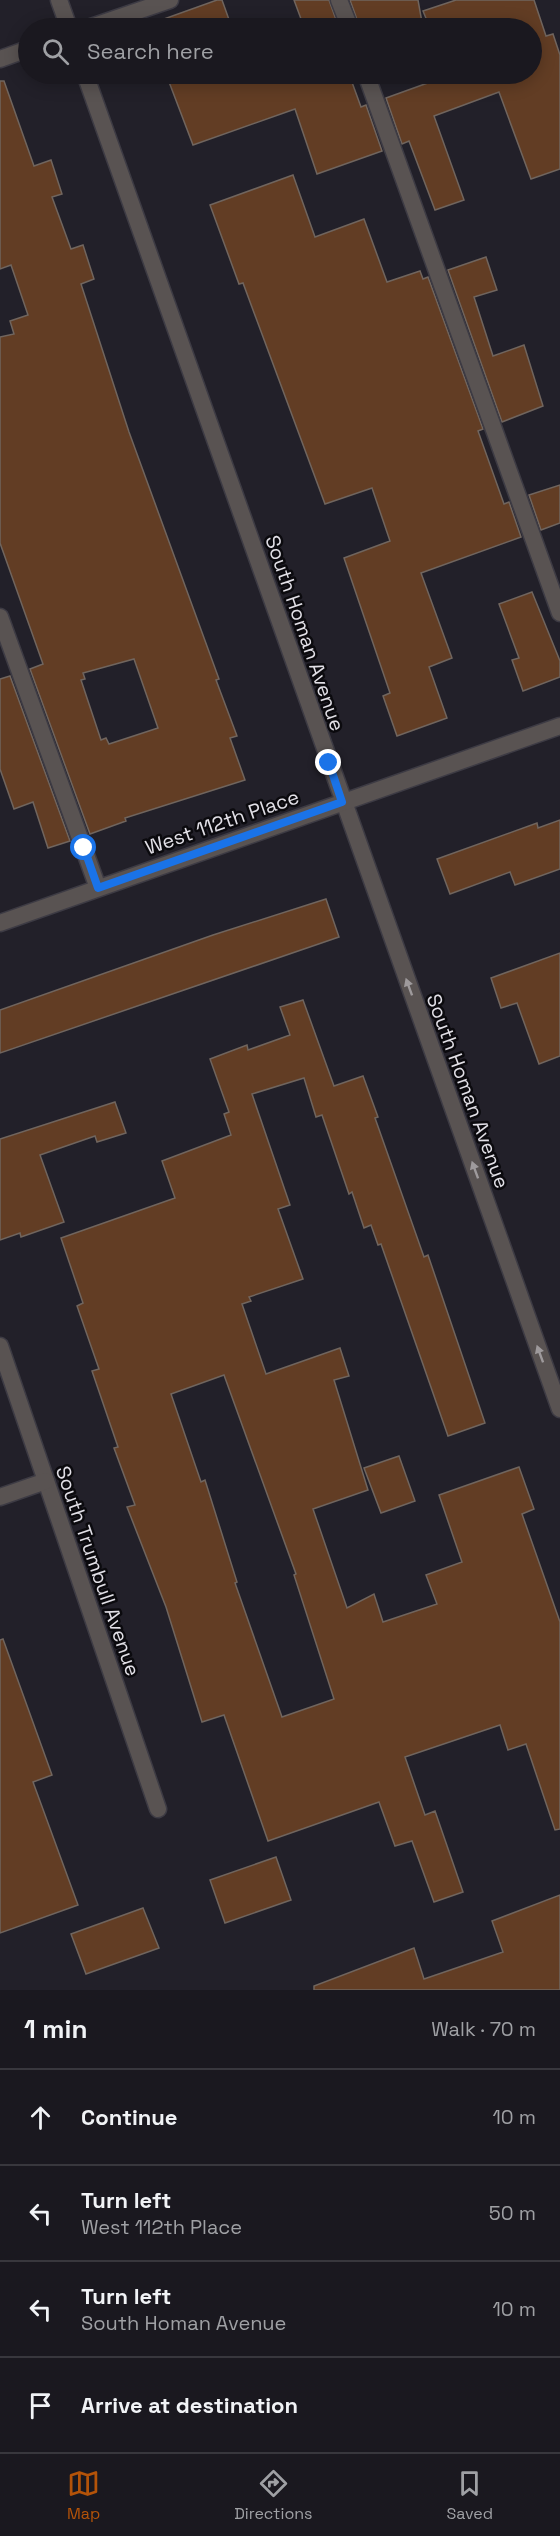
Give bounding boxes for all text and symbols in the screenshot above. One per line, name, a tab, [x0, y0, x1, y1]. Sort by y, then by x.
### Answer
search box	[18, 18, 542, 84]
icon: search	[39, 35, 72, 68]
text: Search here	[87, 37, 214, 65]
street label: South Homan Avenue	[259, 532, 351, 734]
route end	[315, 749, 341, 775]
street label: West 112th Place	[142, 783, 302, 861]
route start	[70, 834, 96, 860]
one-way arrow	[403, 978, 413, 996]
street label: South Homan Avenue	[421, 990, 515, 1192]
one-way arrow	[469, 1161, 479, 1179]
one-way arrow	[535, 1345, 545, 1363]
street label: South Trumbull Avenue	[50, 1462, 146, 1680]
text: 1 min	[24, 2012, 88, 2046]
text: Walk · 70 m	[431, 2016, 536, 2042]
icon: ahead	[24, 2101, 57, 2134]
text: Continue	[81, 2103, 177, 2131]
text: 10 m	[492, 2104, 536, 2130]
text: Turn left	[81, 2186, 171, 2214]
icon: left	[24, 2197, 57, 2230]
text: 50 m	[489, 2200, 536, 2226]
text: West 112th Place	[81, 2214, 242, 2240]
text: Turn left	[81, 2282, 171, 2310]
icon: left	[24, 2293, 57, 2326]
text: 10 m	[492, 2296, 536, 2322]
text: South Homan Avenue	[81, 2310, 286, 2336]
icon: arrive	[24, 2389, 57, 2422]
text: Arrive at destination	[81, 2391, 298, 2419]
tab: Map	[67, 2467, 100, 2524]
tab: Directions	[234, 2467, 313, 2524]
tab: Saved	[446, 2467, 493, 2524]

